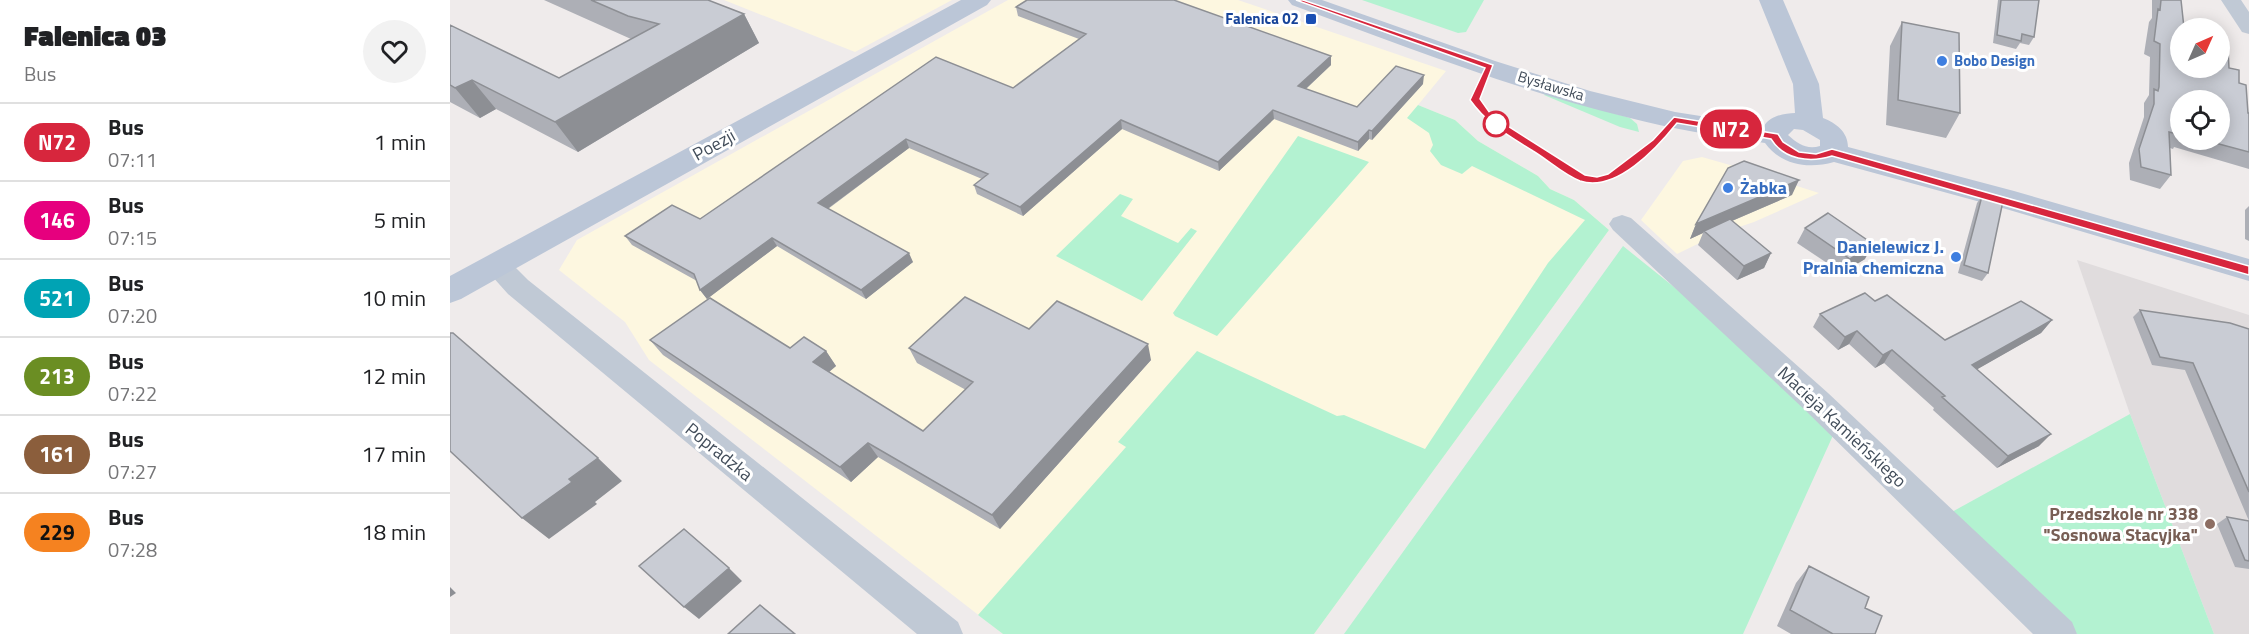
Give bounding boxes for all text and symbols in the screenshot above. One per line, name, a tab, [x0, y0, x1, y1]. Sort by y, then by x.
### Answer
place label: Falenica 02	[1225, 7, 1299, 30]
marker: Falenica 02	[1304, 12, 1318, 26]
text: Falenica 03	[24, 14, 167, 57]
north arrow	[2170, 18, 2230, 78]
map controls	[2170, 18, 2230, 150]
button: heart	[363, 20, 426, 83]
place label: Bobo Design	[1954, 49, 2035, 72]
marker: Bobo Design	[1935, 54, 1949, 68]
text: Bus	[24, 58, 56, 89]
street label: Bysławska	[1515, 65, 1588, 107]
button: locate	[2170, 90, 2230, 150]
text: Bus	[108, 110, 144, 144]
line badge: N72	[1696, 110, 1766, 148]
unlabelled marker	[1483, 111, 1509, 137]
text: N72	[1712, 113, 1750, 145]
street label: Poezji	[687, 122, 740, 167]
text: 1 min	[374, 125, 426, 159]
text: N72	[38, 126, 76, 158]
text: 07:11	[108, 144, 157, 175]
place label: Żabka	[1740, 174, 1787, 201]
marker: Żabka	[1721, 181, 1735, 195]
text: Bus	[108, 188, 144, 222]
text: 5 min	[374, 203, 426, 237]
text: 146	[39, 204, 75, 236]
text: 07:15	[108, 222, 157, 253]
place label: Danielewicz J. Pralnia chemiczna	[1803, 233, 1944, 281]
marker: Danielewicz J. Pralnia chemiczna	[1949, 250, 1963, 264]
text: Bus	[108, 266, 144, 300]
text: 10 min	[361, 281, 426, 315]
text: 521	[39, 282, 75, 314]
text: 07:20	[108, 300, 157, 331]
text: Bus	[108, 344, 144, 378]
text: 12 min	[361, 359, 426, 393]
text: 213	[39, 360, 75, 392]
street label: Macieja Kamieńskiego	[1772, 360, 1913, 494]
text: 07:22	[108, 378, 157, 409]
street label: Popradzka	[680, 416, 759, 487]
text: Bus	[108, 422, 144, 456]
text: 17 min	[361, 437, 426, 471]
text: 161	[39, 438, 75, 470]
text: 07:27	[108, 456, 157, 487]
text: Bus	[108, 500, 144, 534]
place label: Przedszkole nr 338 "Sosnowa Stacyjka"	[2043, 500, 2198, 548]
text: 18 min	[361, 515, 426, 549]
text: 229	[39, 516, 75, 548]
marker: Przedszkole nr 338 "Sosnowa Stacyjka"	[2203, 517, 2217, 531]
text: 07:28	[108, 534, 157, 565]

